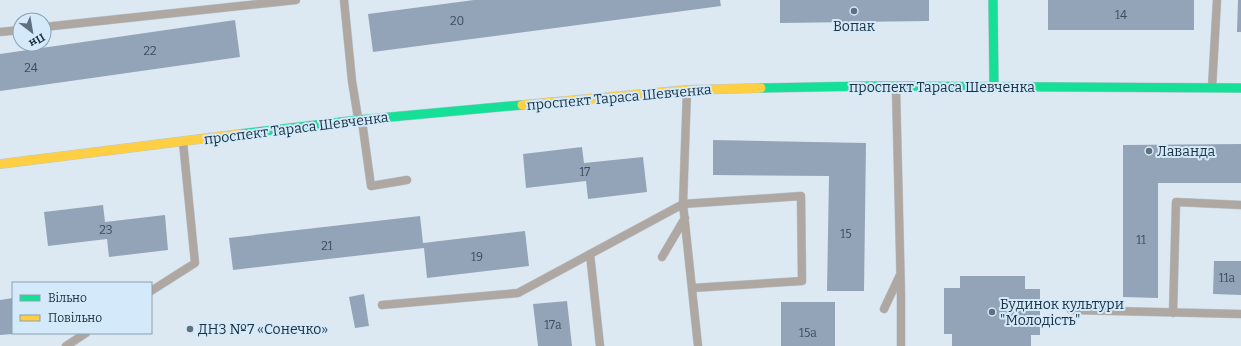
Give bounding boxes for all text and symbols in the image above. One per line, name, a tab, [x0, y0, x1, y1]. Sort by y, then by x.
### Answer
marker: Вопак	[849, 6, 859, 16]
house number: 14	[1115, 8, 1127, 22]
north arrow	[12, 12, 52, 52]
house number: 20	[450, 14, 464, 28]
place label: Вопак	[833, 18, 876, 35]
text: Пн	[26, 30, 47, 50]
house number: 22	[143, 44, 157, 58]
house number: 24	[24, 61, 38, 75]
street label: проспект Тараса Шевченка	[849, 79, 1035, 96]
street label: проспект Тараса Шевченка	[526, 81, 713, 114]
street label: проспект Тараса Шевченка	[203, 109, 390, 148]
place label: Лаванда	[1157, 143, 1216, 160]
marker: Лаванда	[1144, 146, 1154, 156]
house number: 17	[580, 165, 590, 179]
house number: 23	[99, 223, 113, 237]
house number: 15	[840, 227, 852, 241]
house number: 11	[1136, 233, 1146, 247]
house number: 21	[321, 239, 333, 253]
house number: 19	[471, 250, 483, 264]
house number: 11а	[1219, 271, 1236, 285]
legend	[12, 282, 152, 334]
text: Вільно	[48, 291, 87, 305]
place label: Будинок культури "Молодість"	[1000, 296, 1124, 329]
marker: Будинок культури "Молодість"	[987, 307, 997, 317]
text: Повільно	[48, 311, 102, 325]
house number: 17а	[544, 318, 562, 332]
place label: ДНЗ №7 «Сонечко»	[198, 321, 328, 338]
marker: ДНЗ №7 «Сонечко»	[185, 324, 195, 334]
house number: 15а	[799, 326, 817, 340]

